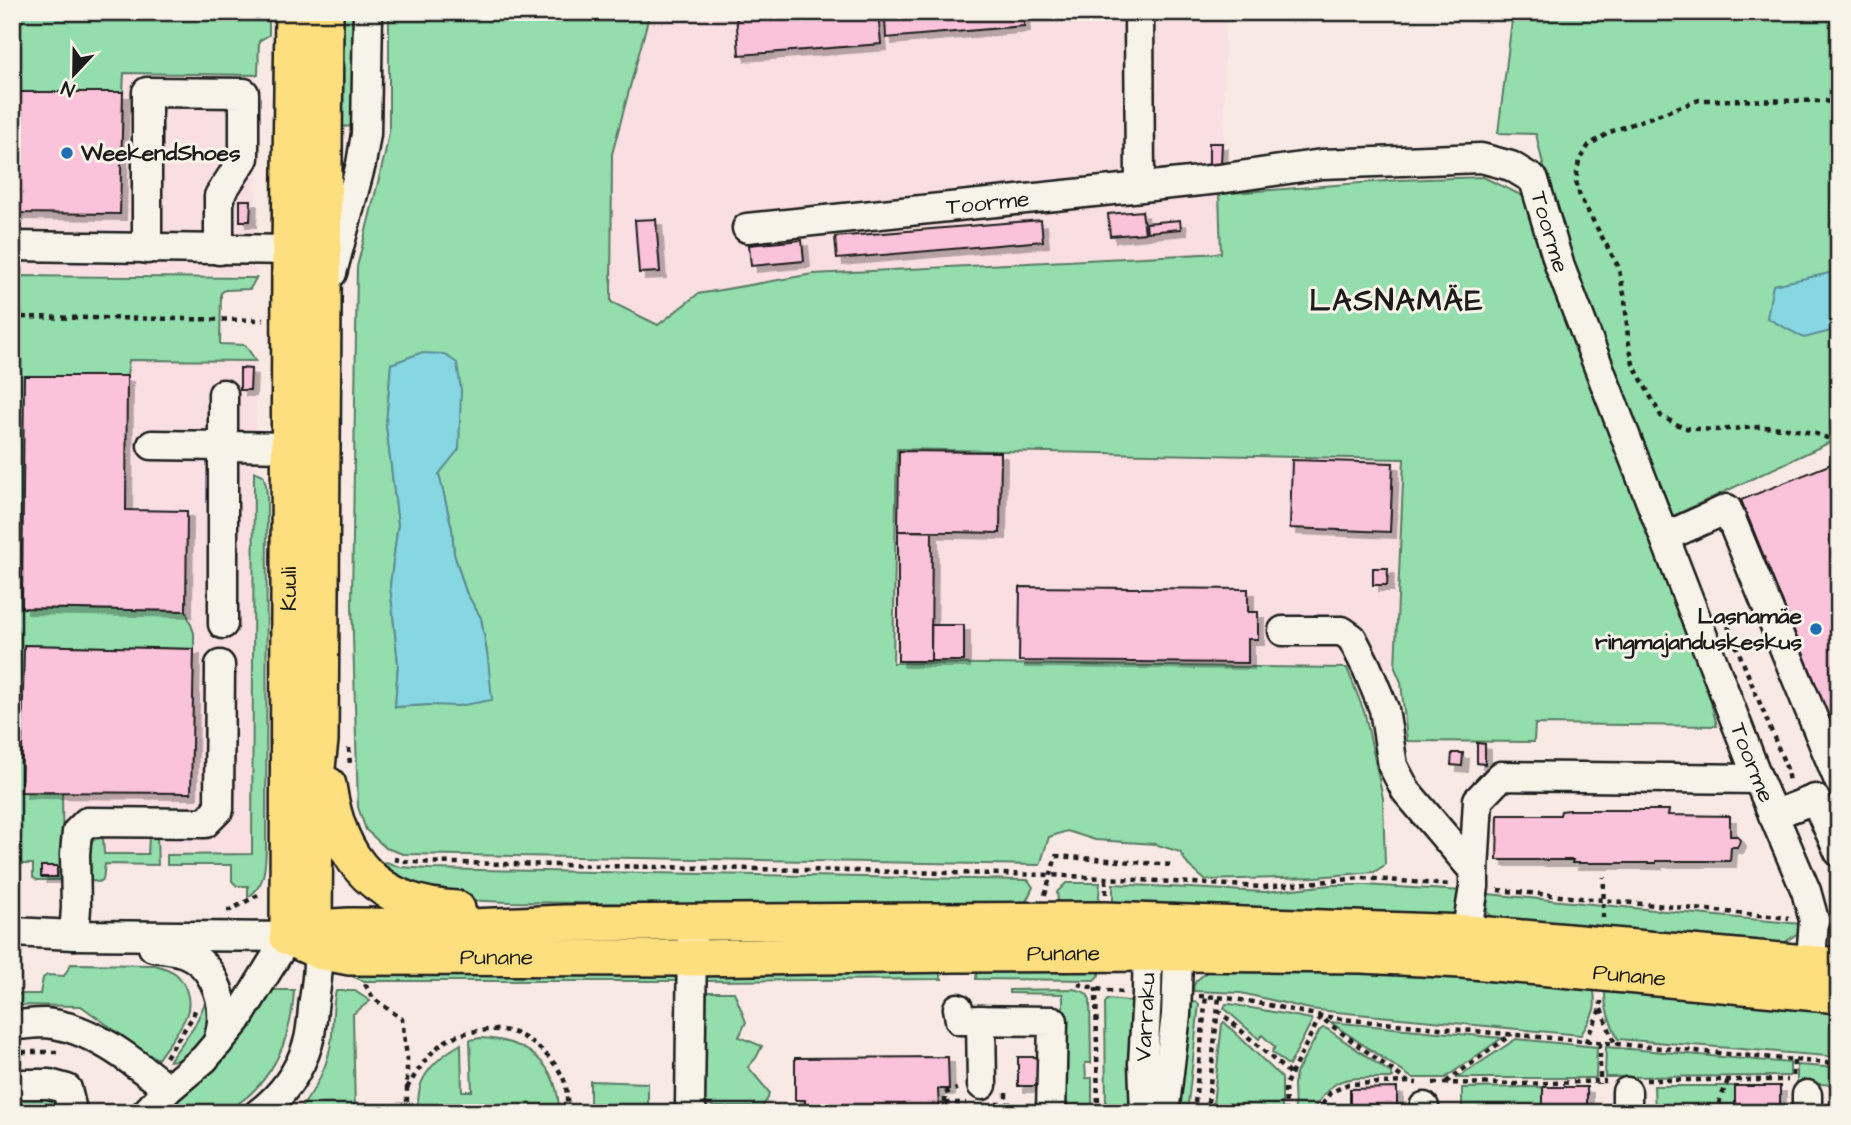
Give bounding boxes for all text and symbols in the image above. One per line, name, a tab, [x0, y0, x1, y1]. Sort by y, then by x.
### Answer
north arrow	[38, 38, 108, 108]
text: N	[58, 74, 79, 103]
place label: WeekendShoes	[80, 137, 241, 169]
marker: WeekendShoes	[59, 145, 75, 161]
street label: Toorme	[945, 183, 1031, 223]
street label: Toorme	[1522, 188, 1577, 276]
district label: LASNAMÄE	[1309, 280, 1485, 322]
street label: Kuuli	[273, 566, 305, 611]
place label: Lasnamäe ringmajanduskeskus	[1595, 600, 1803, 659]
marker: Lasnamäe ringmajanduskeskus	[1808, 621, 1824, 637]
street label: Toorme	[1722, 718, 1782, 808]
street label: Punane	[1027, 937, 1100, 970]
street label: Punane	[460, 941, 533, 974]
street label: Punane	[1591, 956, 1668, 995]
street label: Varraku	[1127, 972, 1163, 1062]

